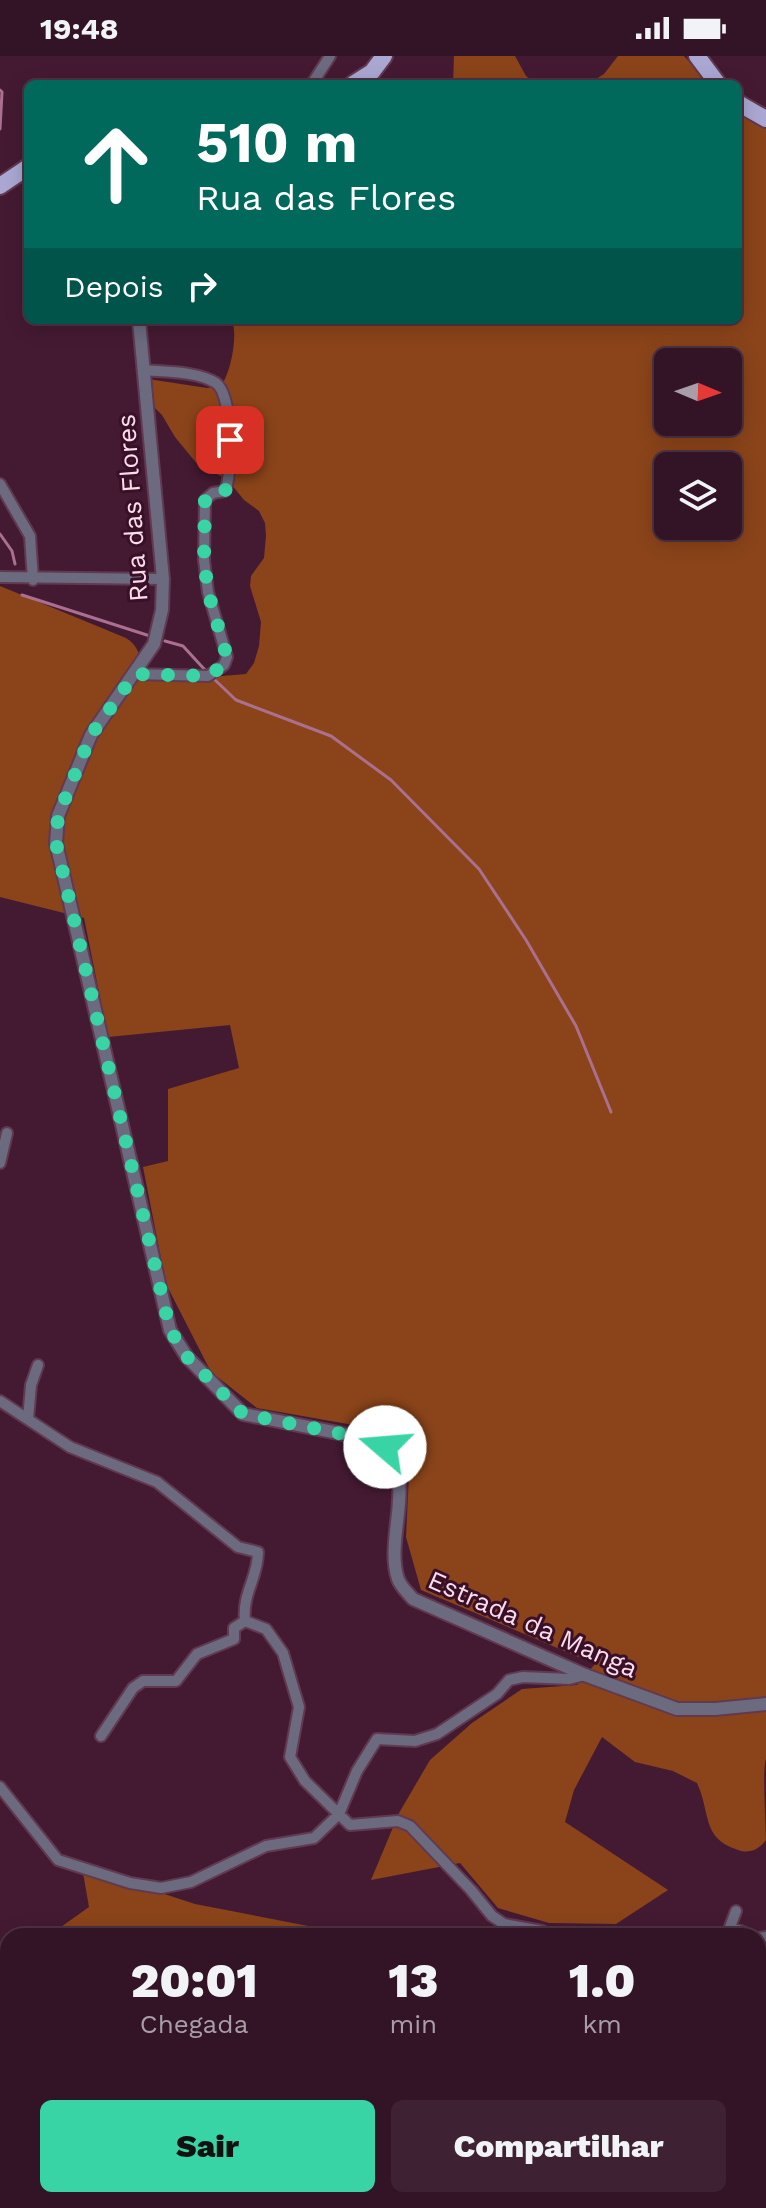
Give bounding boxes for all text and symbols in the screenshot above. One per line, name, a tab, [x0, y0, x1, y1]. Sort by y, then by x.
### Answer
text: 19:48	[40, 11, 119, 46]
text: 510 m	[196, 110, 358, 176]
icon: ahead	[64, 112, 168, 216]
text: Rua das Flores	[196, 177, 456, 219]
icon: right	[180, 264, 224, 308]
text: Depois	[64, 269, 164, 304]
north arrow	[654, 348, 742, 436]
map controls	[654, 348, 742, 540]
pin	[196, 406, 264, 474]
street label: Rua das Flores	[110, 413, 154, 603]
icon: arrive	[208, 418, 252, 462]
button: layers	[654, 452, 742, 540]
position arrow	[343, 1405, 427, 1489]
street label: Estrada da Manga	[424, 1564, 643, 1684]
text: 20:01	[130, 1952, 258, 2009]
text: 13	[388, 1952, 438, 2009]
text: 1.0	[569, 1952, 636, 2009]
text: Chegada	[140, 2009, 248, 2039]
text: min	[389, 2009, 437, 2039]
text: km	[582, 2009, 622, 2039]
button: Sair	[40, 2100, 375, 2192]
button: Compartilhar	[391, 2100, 726, 2192]

